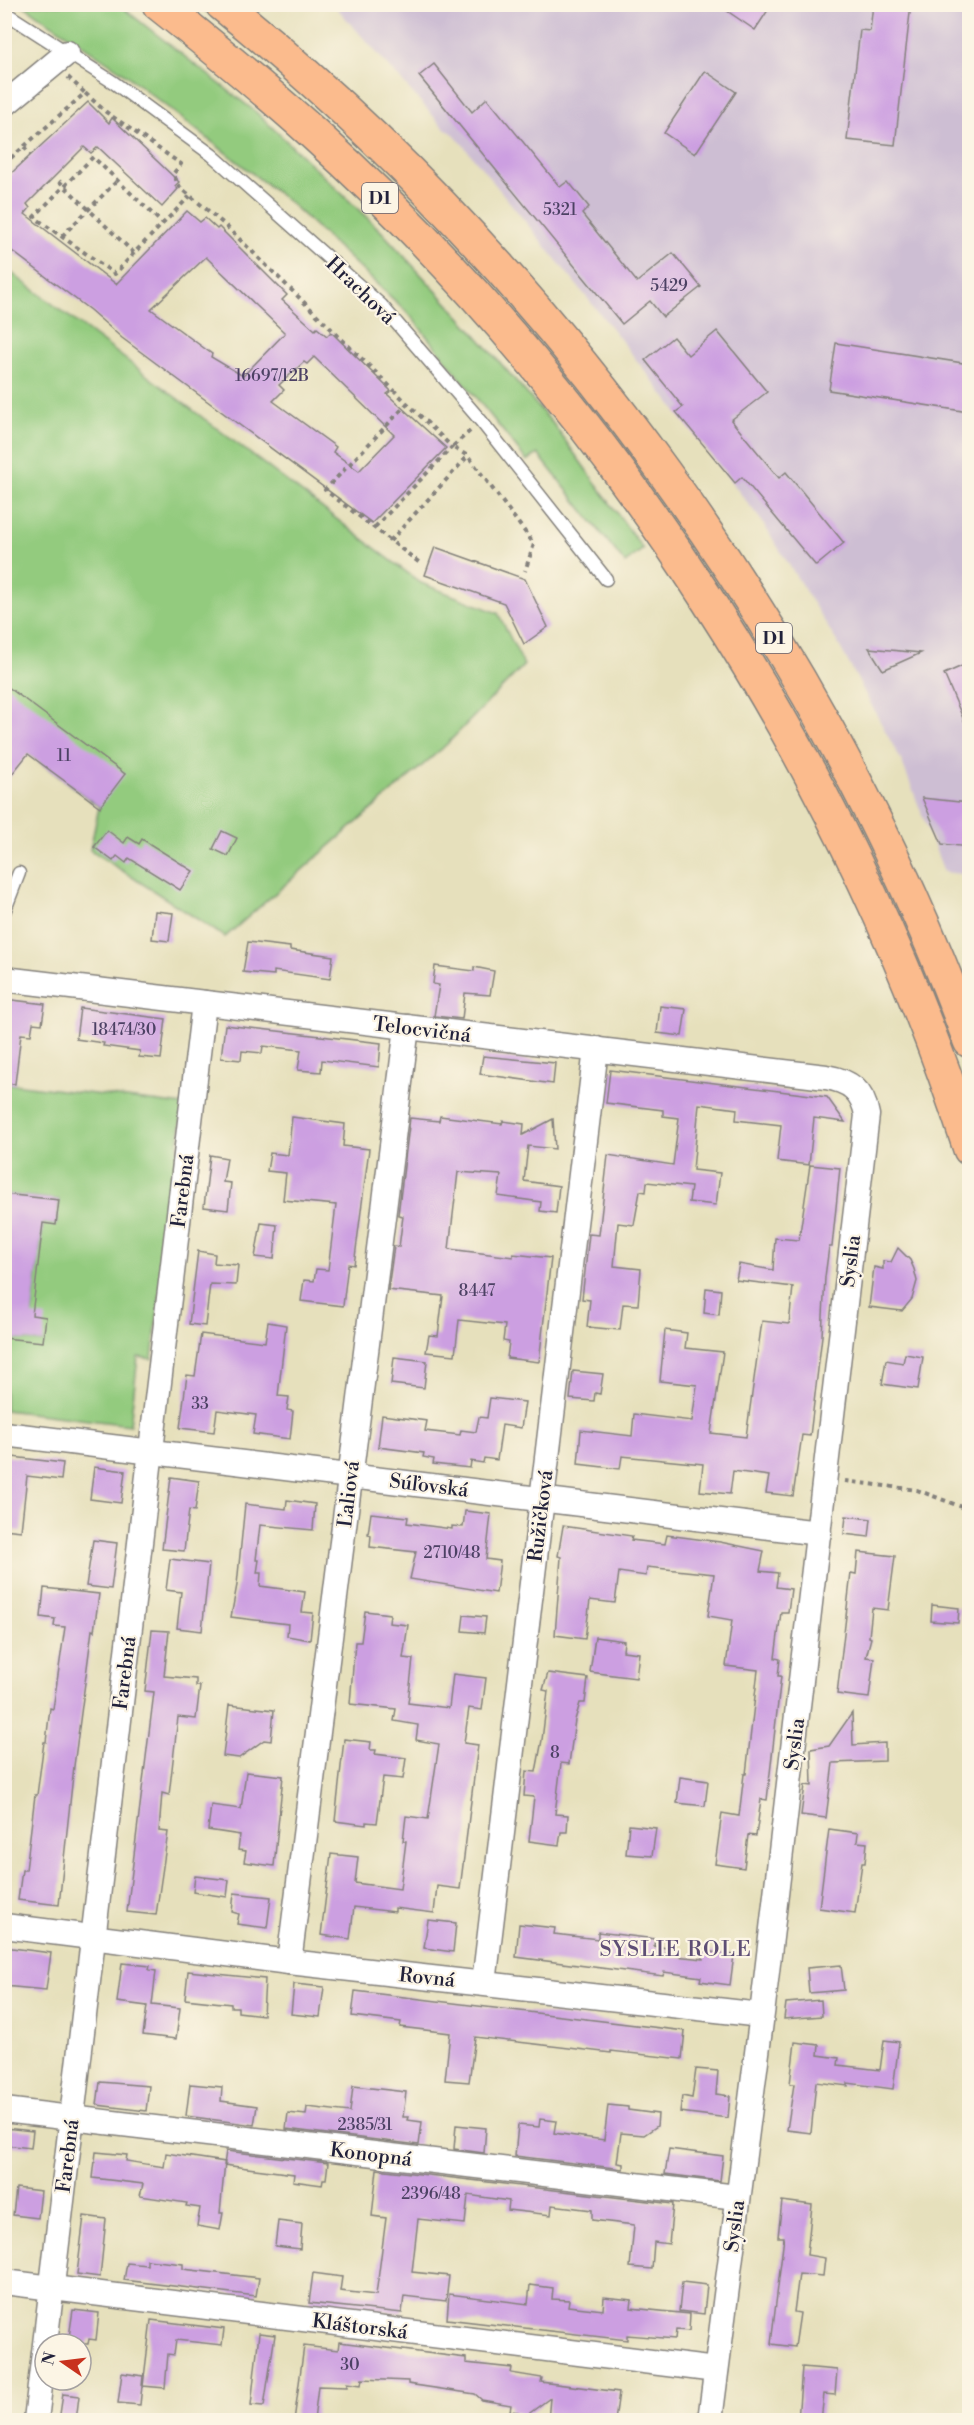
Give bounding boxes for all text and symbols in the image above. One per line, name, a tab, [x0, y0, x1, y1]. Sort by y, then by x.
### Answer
road number: D1	[362, 183, 398, 213]
house number: 5321	[543, 200, 577, 220]
street label: Hrachová	[320, 252, 401, 331]
house number: 5429	[650, 276, 688, 296]
house number: 16697/12B	[235, 366, 309, 386]
road number: D1	[756, 623, 792, 653]
house number: 11	[57, 746, 71, 766]
street label: Telocvičná	[371, 1012, 473, 1049]
house number: 18474/30	[92, 1020, 156, 1040]
street label: Farebná	[167, 1152, 201, 1229]
street label: Syslia	[836, 1233, 867, 1289]
house number: 8447	[459, 1281, 495, 1301]
house number: 33	[191, 1394, 209, 1414]
street label: Ľaliová	[333, 1459, 366, 1529]
street label: Ružičková	[523, 1468, 560, 1564]
street label: Súľovská	[388, 1469, 471, 1504]
house number: 2710/48	[423, 1543, 481, 1563]
street label: Farebná	[109, 1634, 143, 1711]
street label: Syslia	[780, 1716, 811, 1772]
house number: 8	[550, 1743, 560, 1763]
district label: SYSLIE ROLE	[600, 1937, 752, 1963]
street label: Rovná	[397, 1963, 457, 1994]
house number: 2385/31	[338, 2115, 393, 2135]
street label: Farebná	[52, 2117, 86, 2194]
street label: Konopná	[328, 2138, 414, 2173]
house number: 2396/48	[401, 2184, 461, 2204]
street label: Syslia	[720, 2198, 751, 2254]
street label: Kláštorská	[311, 2309, 410, 2346]
north arrow	[33, 2332, 93, 2392]
text: N	[38, 2350, 61, 2367]
house number: 30	[340, 2355, 360, 2375]

